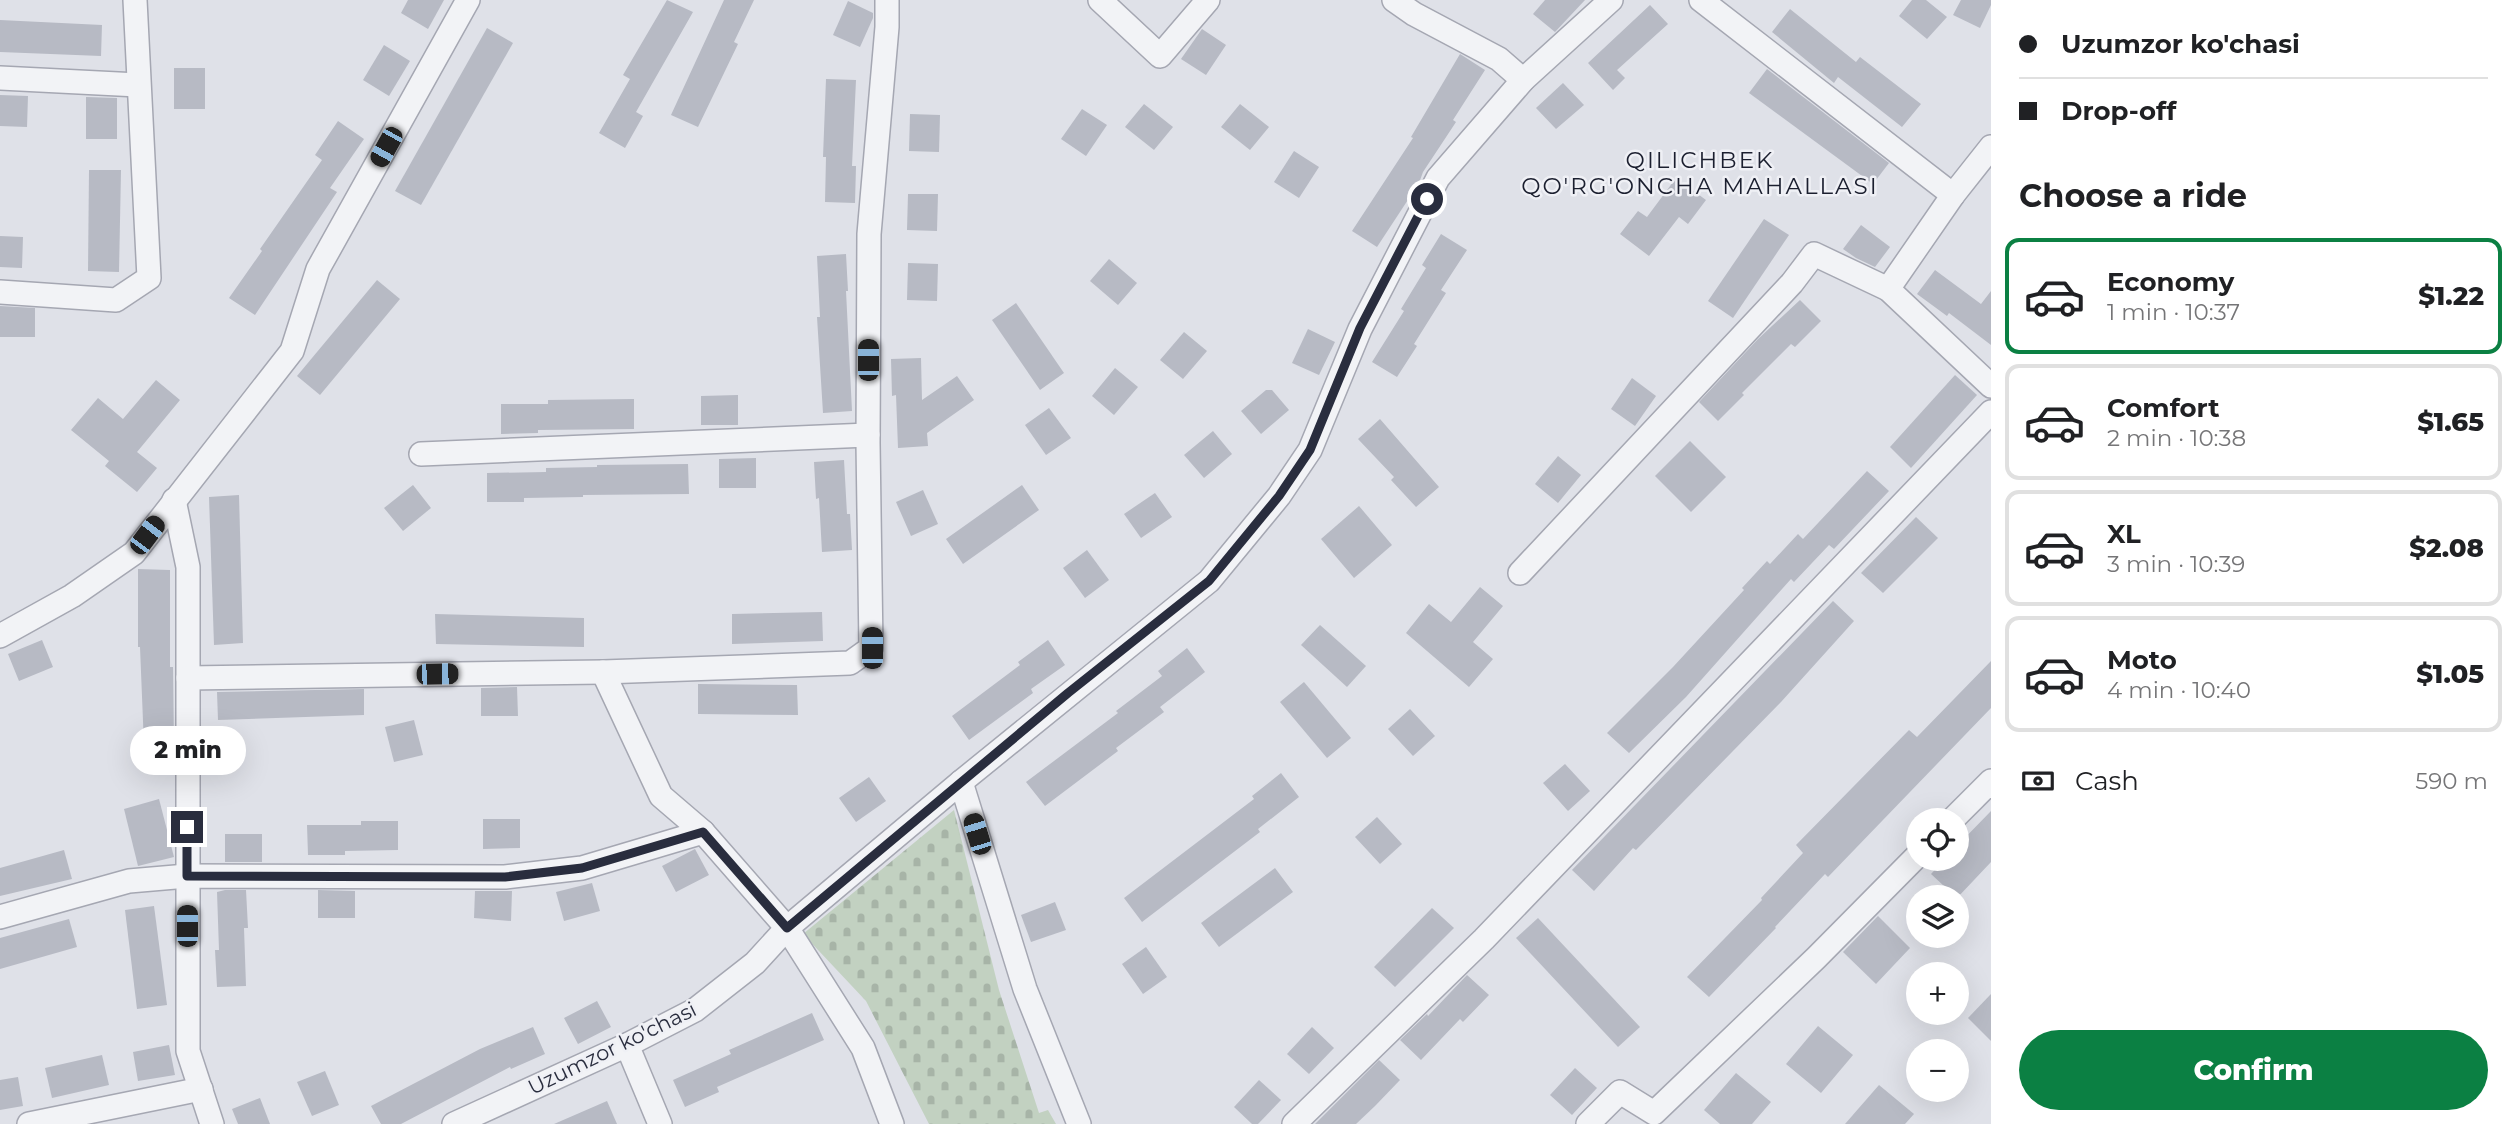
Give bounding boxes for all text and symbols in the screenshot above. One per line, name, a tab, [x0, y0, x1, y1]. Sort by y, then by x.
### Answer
text: Uzumzor ko'chasi	[2061, 28, 2300, 60]
text: Drop-off	[2061, 95, 2176, 127]
car	[367, 124, 406, 170]
district label: QILICHBEK QO'RG'ONCHA MAHALLASI	[1521, 146, 1879, 200]
text: Choose a ride	[2019, 176, 2247, 215]
route start	[1411, 183, 1443, 215]
icon: car	[2023, 265, 2086, 328]
text: Economy	[2107, 266, 2234, 298]
text: $1.22	[2418, 280, 2484, 312]
text: 1 min · 10:37	[2107, 298, 2240, 326]
car	[858, 339, 879, 381]
icon: car	[2023, 391, 2086, 454]
text: Comfort	[2107, 392, 2219, 424]
text: $1.65	[2417, 406, 2484, 438]
text: 2 min · 10:38	[2107, 424, 2246, 452]
car	[126, 512, 169, 558]
icon: car	[2023, 517, 2086, 580]
text: XL	[2107, 518, 2141, 550]
text: $2.08	[2409, 532, 2484, 564]
text: 3 min · 10:39	[2107, 550, 2245, 578]
car	[862, 627, 883, 669]
icon: car	[2023, 643, 2086, 706]
text: Moto	[2107, 644, 2177, 676]
text: $1.05	[2416, 658, 2484, 690]
car	[416, 663, 459, 685]
text: 4 min · 10:40	[2107, 676, 2251, 704]
callout: 2 min	[129, 726, 245, 774]
text: 2 min	[154, 736, 222, 764]
icon: cash	[2019, 762, 2057, 800]
text: Cash	[2075, 765, 2139, 797]
text: 590 m	[2415, 767, 2488, 795]
map controls	[1906, 808, 1969, 1102]
button: locate	[1906, 808, 1969, 871]
route end	[171, 811, 203, 843]
car	[961, 811, 994, 857]
button: layers	[1906, 885, 1969, 948]
car	[177, 905, 198, 947]
button: +	[1906, 962, 1969, 1025]
street label: Uzumzor ko'chasi	[524, 996, 700, 1100]
button: Confirm	[2019, 1030, 2488, 1110]
button: −	[1906, 1039, 1969, 1102]

